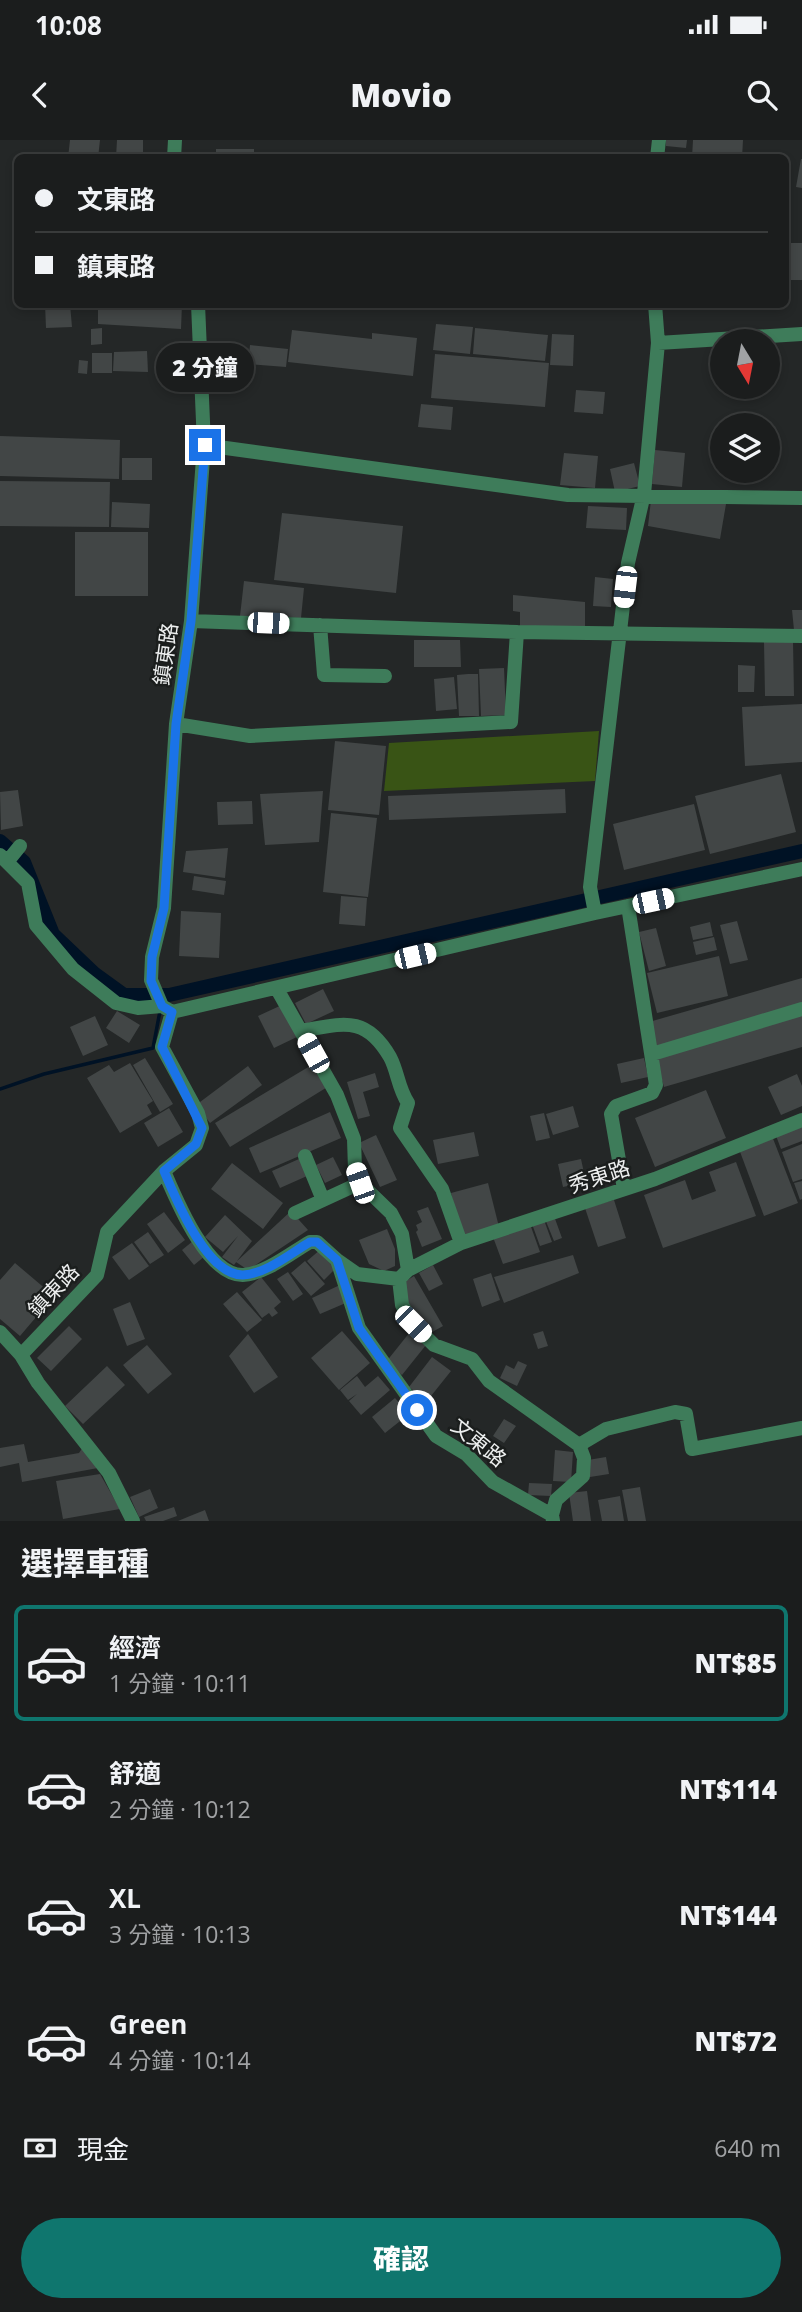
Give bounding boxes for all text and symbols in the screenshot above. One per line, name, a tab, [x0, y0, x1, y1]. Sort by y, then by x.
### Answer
text: 10:08	[35, 7, 102, 43]
text: Movio	[350, 73, 452, 116]
icon: back	[21, 76, 59, 114]
icon: search	[743, 76, 781, 114]
text: 文東路	[77, 181, 155, 217]
text: 鎮東路	[77, 248, 155, 284]
north arrow	[710, 329, 780, 399]
map controls	[710, 329, 780, 483]
callout: 2 分鐘	[156, 344, 254, 392]
text: 2 分鐘	[172, 351, 238, 383]
button: layers	[710, 413, 780, 483]
route end	[189, 429, 221, 461]
car	[613, 565, 638, 609]
car	[247, 612, 290, 634]
street label: 鎮東路	[147, 621, 183, 687]
car	[631, 886, 676, 916]
car	[393, 941, 438, 971]
car	[294, 1030, 333, 1076]
street label: 秀東路	[565, 1153, 633, 1199]
car	[344, 1160, 377, 1206]
street label: 鎮東路	[21, 1257, 85, 1323]
car	[391, 1302, 436, 1346]
route start	[401, 1394, 433, 1426]
street label: 文東路	[446, 1411, 512, 1473]
text: 選擇車種	[21, 1541, 149, 1584]
text: 經濟	[109, 1629, 161, 1665]
icon: car	[25, 1632, 88, 1695]
text: NT$85	[694, 1645, 777, 1681]
text: 1 分鐘 · 10:11	[109, 1667, 251, 1699]
text: 舒適	[109, 1755, 161, 1791]
icon: car	[25, 1758, 88, 1821]
text: NT$114	[679, 1771, 777, 1807]
text: 2 分鐘 · 10:12	[109, 1793, 251, 1825]
text: XL	[109, 1880, 141, 1916]
icon: car	[25, 1884, 88, 1947]
text: NT$144	[679, 1897, 777, 1933]
text: 3 分鐘 · 10:13	[109, 1918, 251, 1950]
text: Green	[109, 2006, 187, 2042]
icon: car	[25, 2010, 88, 2073]
text: NT$72	[694, 2023, 777, 2059]
text: 4 分鐘 · 10:14	[109, 2044, 251, 2076]
icon: cash	[21, 2129, 59, 2167]
text: 現金	[77, 2131, 129, 2167]
text: 640 m	[714, 2132, 781, 2164]
button: 確認	[21, 2218, 781, 2298]

